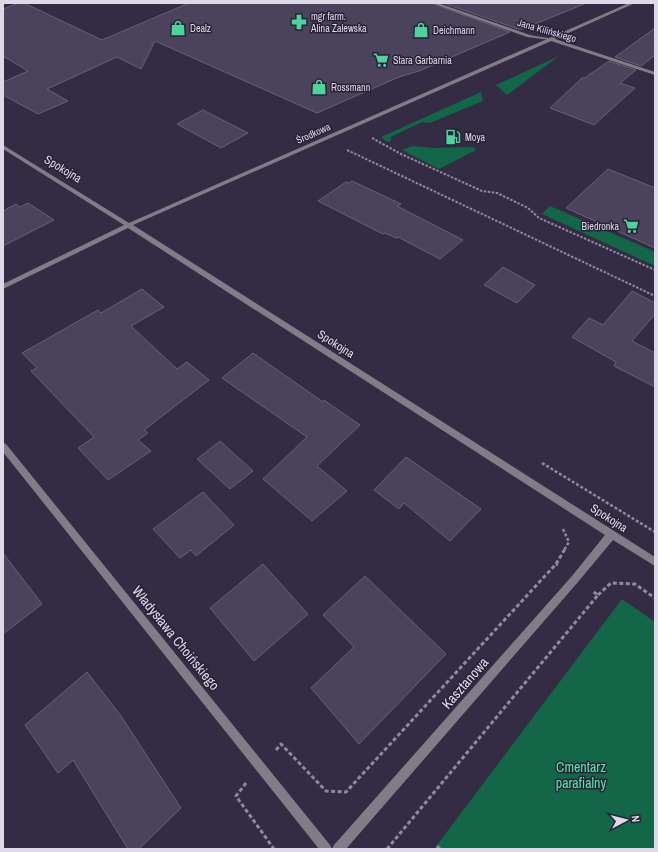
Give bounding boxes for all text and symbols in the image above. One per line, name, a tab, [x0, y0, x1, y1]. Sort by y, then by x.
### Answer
place label: mgr farm. Alina Zalewska	[310, 10, 367, 35]
pharmacy icon: mgr farm. Alina Zalewska	[290, 13, 308, 31]
street label: Jana Kilińskiego	[516, 16, 578, 45]
shop icon: Dealz	[169, 19, 187, 37]
shop icon: Deichmann	[412, 21, 430, 39]
place label: Dealz	[190, 22, 211, 35]
place label: Deichmann	[433, 24, 475, 37]
supermarket icon: Stara Garbarnia	[372, 51, 390, 69]
place label: Stara Garbarnia	[393, 54, 452, 67]
shop icon: Rossmann	[310, 78, 328, 96]
place label: Rossmann	[331, 81, 370, 94]
street label: Środkowa	[294, 120, 333, 147]
fuel station icon: Moya	[444, 128, 462, 146]
place label: Moya	[465, 131, 485, 144]
street label: Spokojna	[41, 152, 85, 187]
supermarket icon: Biedronka	[622, 217, 640, 235]
place label: Biedronka	[582, 220, 619, 233]
street label: Spokojna	[314, 326, 358, 362]
street label: Spokojna	[587, 500, 631, 536]
street label: Władysława Choińskiego	[128, 582, 224, 694]
street label: Kasztanowa	[438, 653, 493, 713]
park label: Cmentarz parafialny	[556, 758, 606, 792]
north arrow	[606, 800, 646, 840]
text: N	[629, 815, 643, 823]

